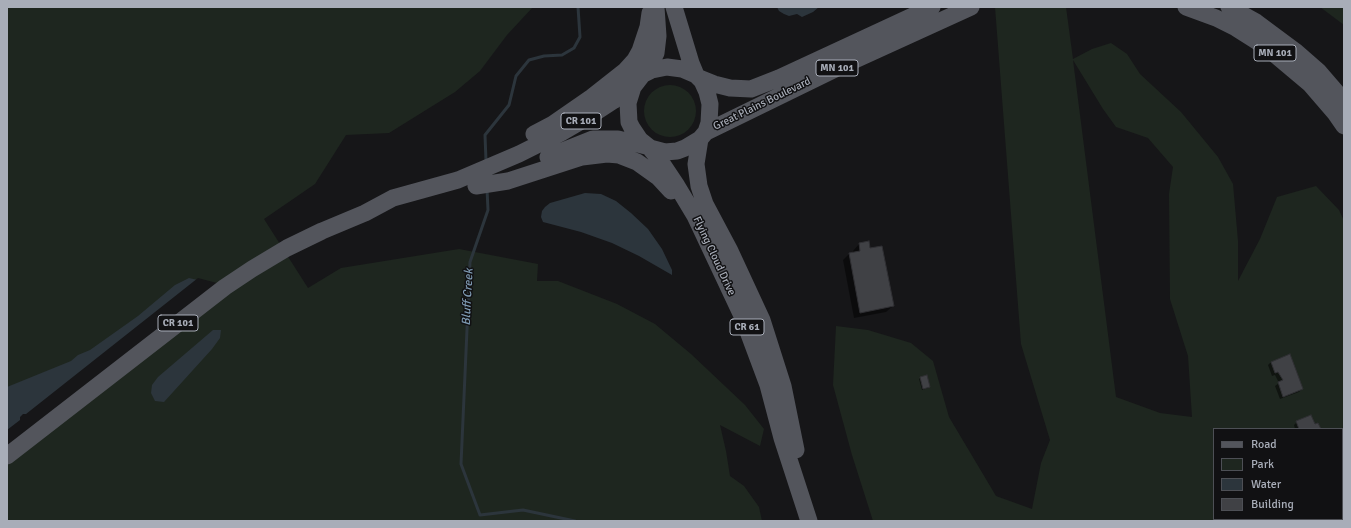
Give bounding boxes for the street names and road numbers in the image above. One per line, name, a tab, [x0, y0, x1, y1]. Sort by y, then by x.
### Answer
road number: MN 101	[1254, 45, 1296, 61]
road number: MN 101	[816, 60, 858, 76]
street label: Great Plains Boulevard	[711, 75, 813, 133]
road number: CR 101	[561, 113, 601, 129]
street label: Flying Cloud Drive	[690, 214, 738, 298]
road number: CR 101	[158, 315, 198, 331]
road number: CR 61	[730, 319, 764, 335]

